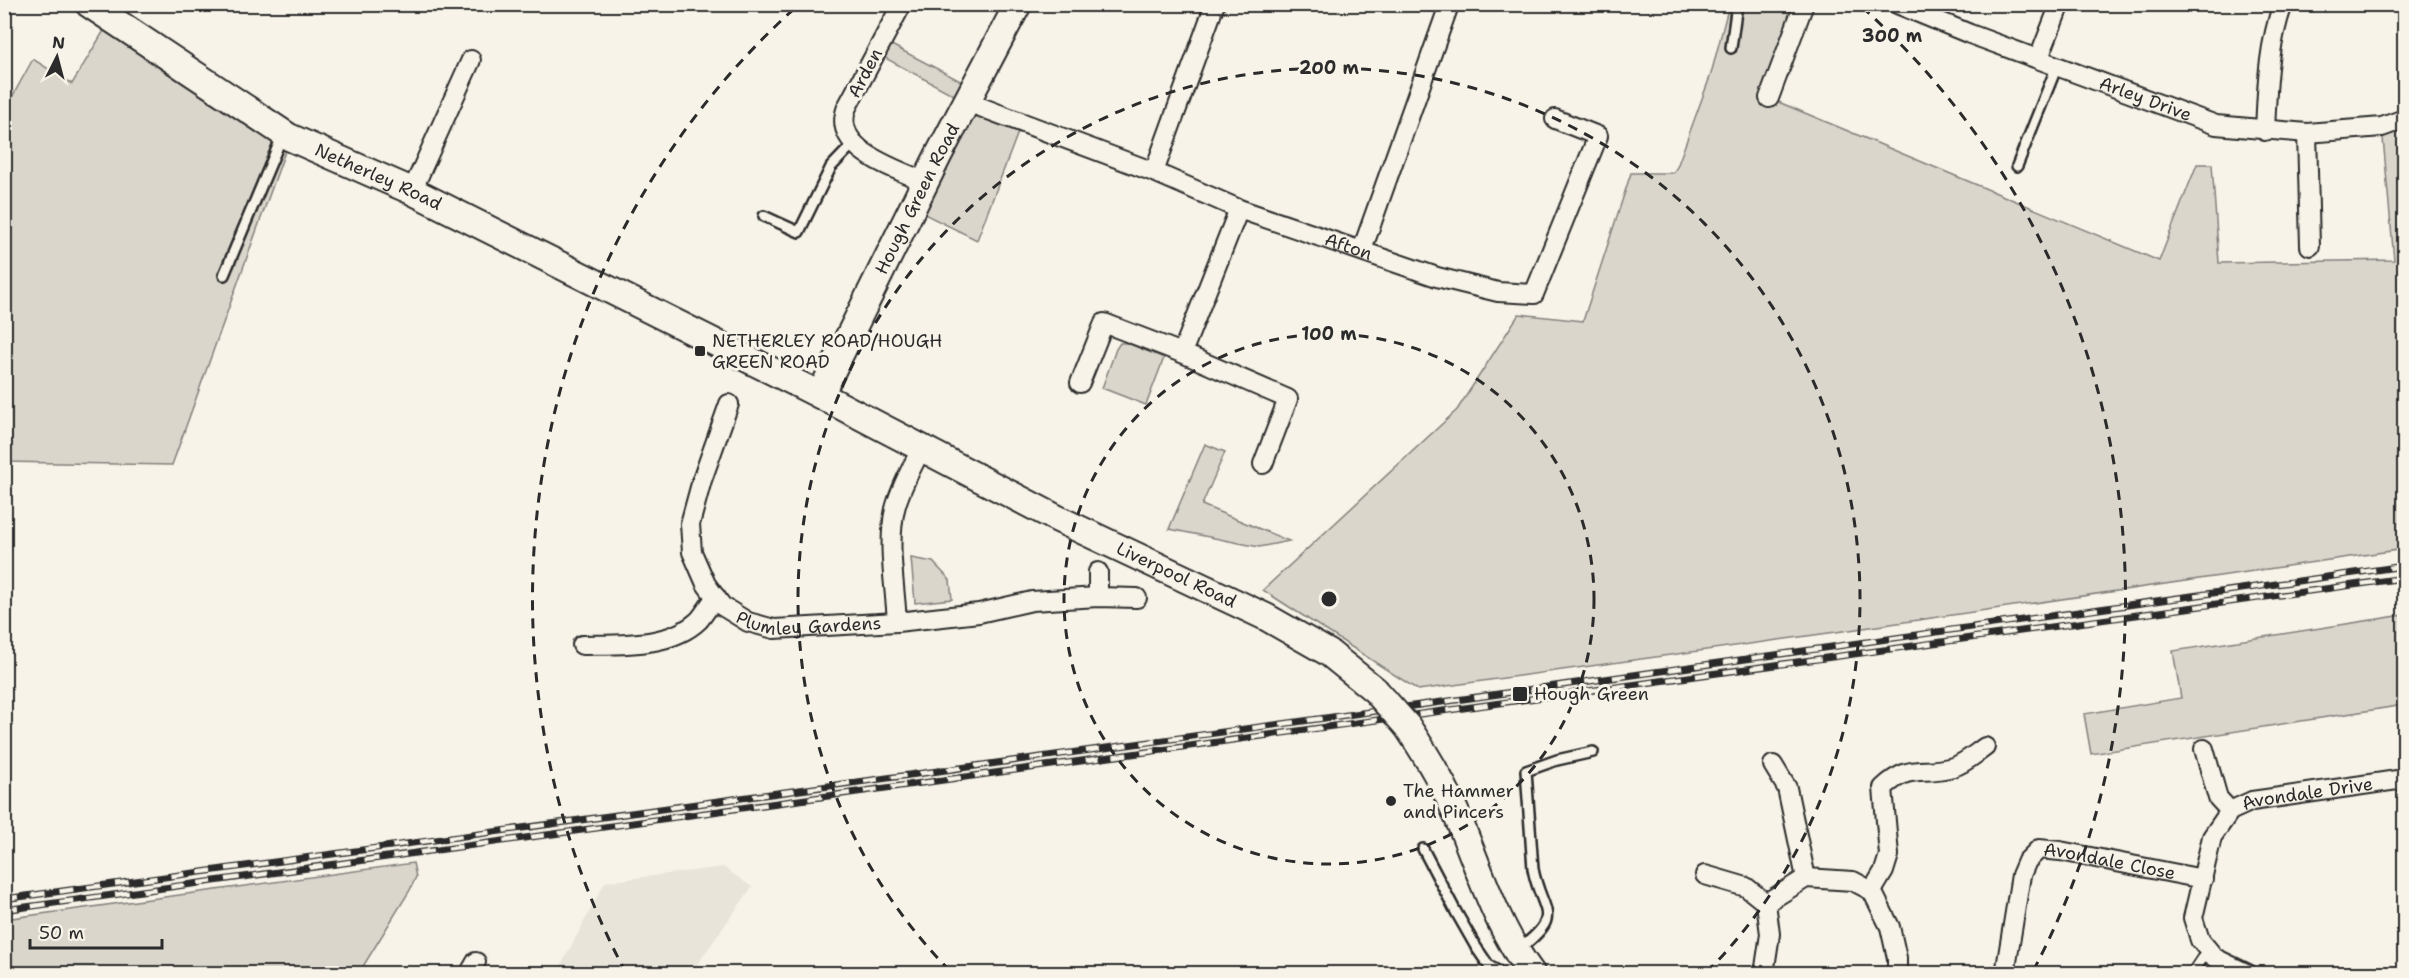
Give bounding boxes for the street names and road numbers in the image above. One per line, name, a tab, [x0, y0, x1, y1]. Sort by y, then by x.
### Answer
street label: Arden	[842, 44, 888, 102]
street label: Arley Drive	[2096, 71, 2195, 127]
street label: Hough Green Road	[869, 119, 965, 278]
street label: Netherley Road	[311, 138, 446, 216]
street label: Afton	[1321, 227, 1375, 266]
street label: Liverpool Road	[1112, 536, 1241, 613]
street label: Plumley Gardens	[731, 605, 882, 641]
street label: Avondale Drive	[2238, 772, 2375, 816]
street label: Avondale Close	[2042, 837, 2178, 885]

